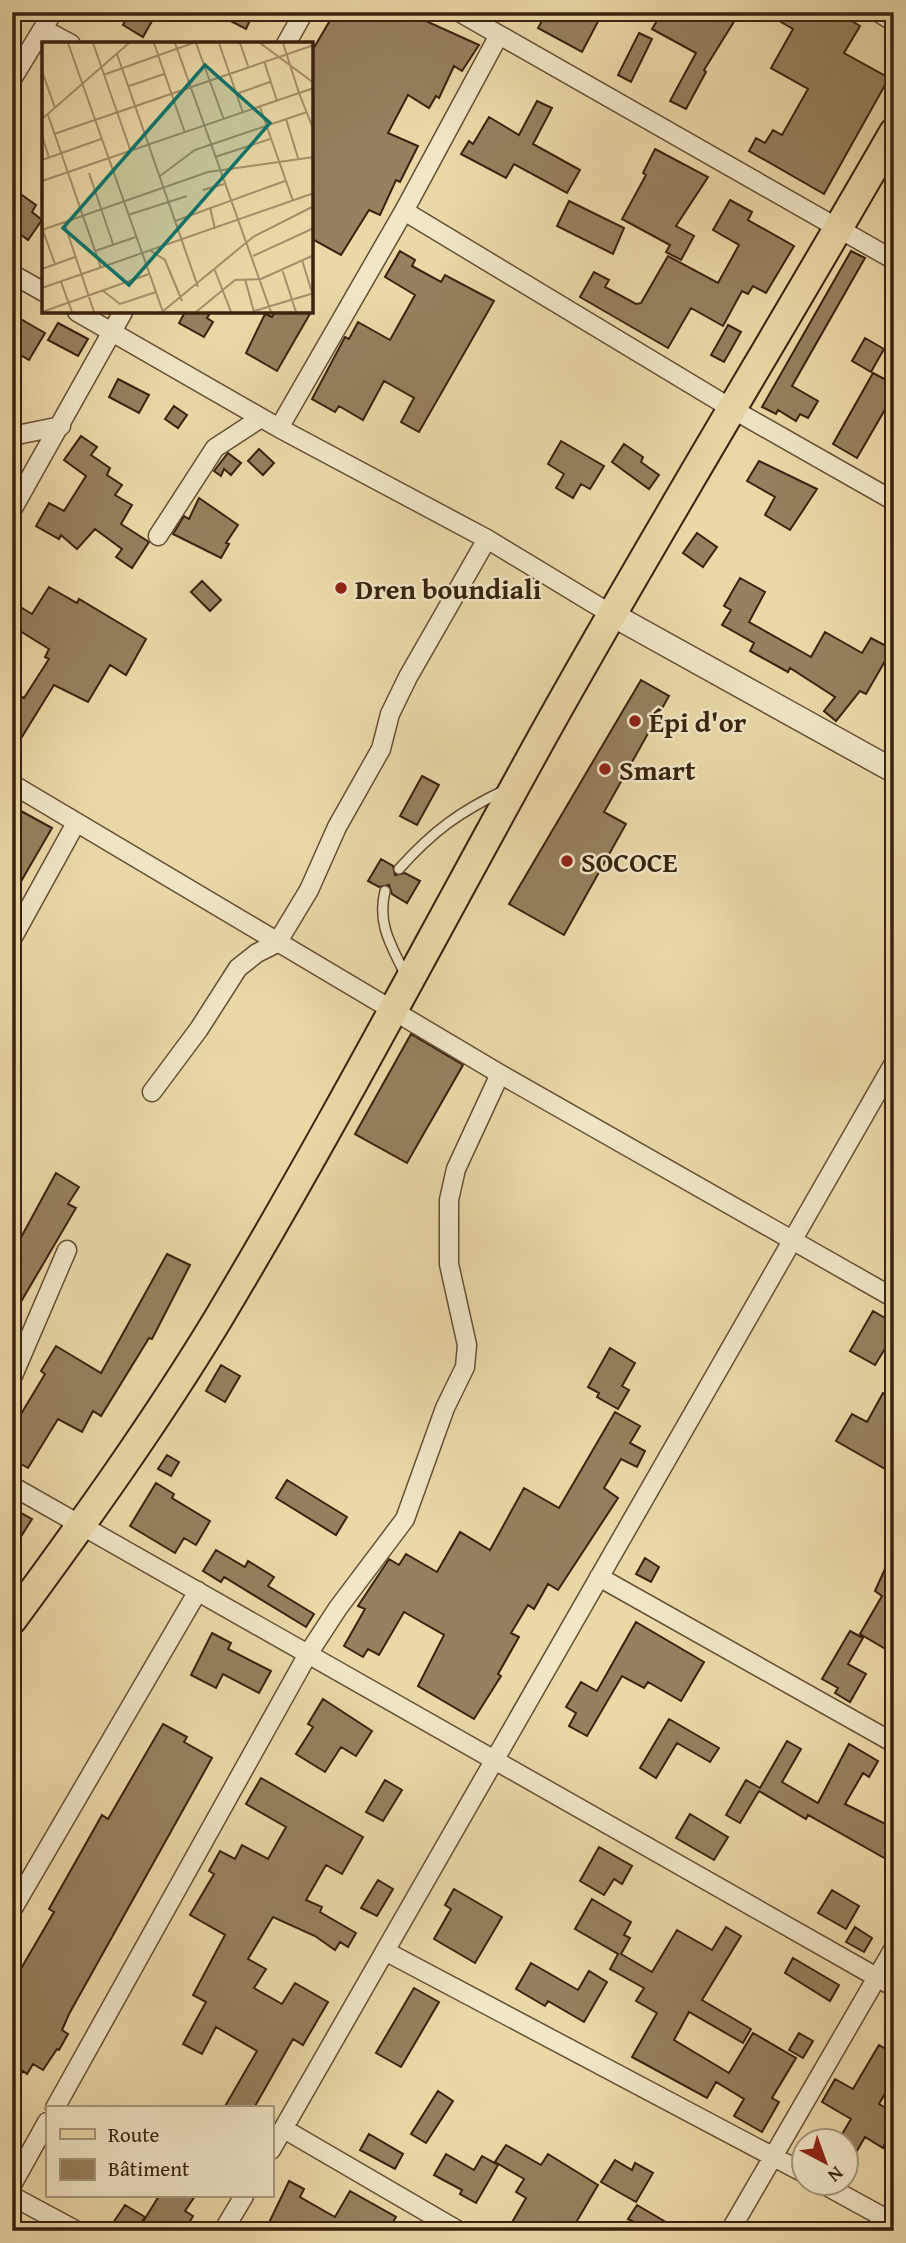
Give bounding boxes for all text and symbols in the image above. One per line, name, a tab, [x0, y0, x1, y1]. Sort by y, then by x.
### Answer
inset map	[42, 42, 313, 313]
place label: Dren boundiali	[355, 568, 542, 609]
marker: Dren boundiali	[333, 580, 349, 596]
place label: Épi d'or	[649, 701, 747, 742]
marker: Épi d'or	[627, 713, 643, 729]
place label: Smart	[619, 749, 696, 790]
marker: Smart	[597, 761, 613, 777]
place label: SOCOCE	[581, 841, 678, 882]
marker: SOCOCE	[559, 853, 575, 869]
legend	[46, 2106, 273, 2198]
text: Route	[108, 2119, 160, 2150]
north arrow	[790, 2128, 860, 2198]
text: Bâtiment	[108, 2153, 190, 2184]
text: N	[822, 2160, 850, 2190]

